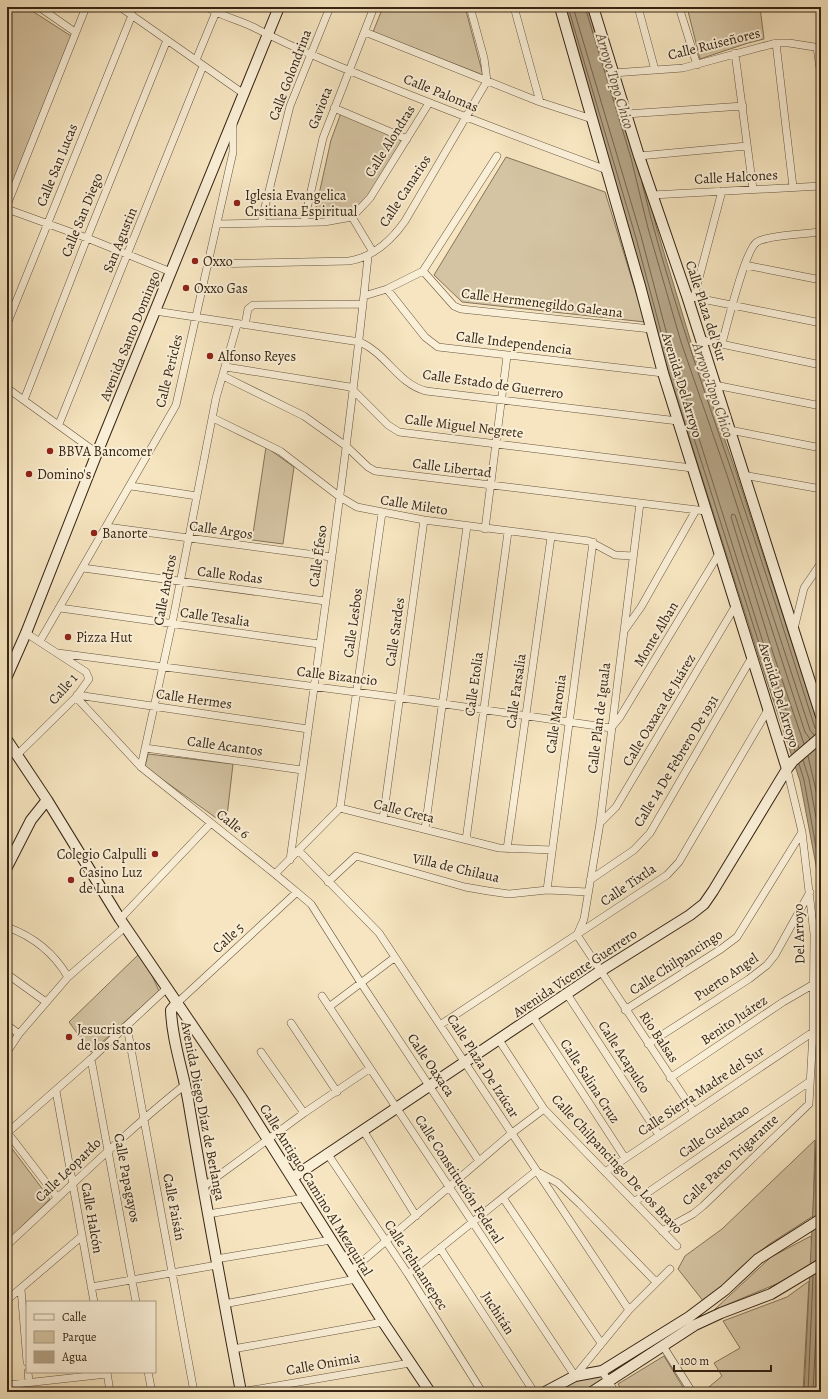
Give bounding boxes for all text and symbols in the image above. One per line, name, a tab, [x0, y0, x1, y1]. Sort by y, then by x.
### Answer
street label: Calle Ruiseñores	[666, 23, 762, 65]
street label: Calle Golondrina	[264, 26, 316, 123]
water label: Arroyo Topo Chico	[591, 30, 639, 131]
street label: Calle Palomas	[401, 69, 481, 117]
street label: Gaviota	[303, 84, 337, 132]
street label: Calle Alondras	[360, 101, 420, 181]
street label: Calle San Lucas	[32, 121, 82, 209]
street label: Calle Canarios	[375, 151, 435, 231]
street label: Calle Halcones	[694, 165, 778, 189]
street label: Calle San Diego	[56, 170, 108, 260]
place label: Iglesia Evangelica Crsitiana Espiritual	[245, 186, 358, 221]
marker: Iglesia Evangelica Crsitiana Espiritual	[232, 198, 242, 208]
street label: San Agustin	[98, 204, 142, 275]
place label: Oxxo	[203, 252, 233, 271]
marker: Oxxo	[190, 256, 200, 266]
street label: Calle Plaza del Sur	[681, 258, 731, 364]
street label: Avenida Santo Domingo	[95, 268, 165, 405]
place label: Oxxo Gas	[194, 279, 248, 298]
marker: Oxxo Gas	[181, 283, 191, 293]
street label: Calle Hermenegildo Galeana	[460, 284, 624, 322]
street label: Calle Independencia	[455, 326, 574, 360]
street label: Avenida Del Arroyo	[657, 329, 707, 440]
street label: Calle Pericles	[151, 332, 187, 410]
water label: Arroyo Topo Chico	[687, 339, 739, 440]
place label: Alfonso Reyes	[217, 347, 296, 366]
marker: Alfonso Reyes	[205, 351, 215, 361]
street label: Calle Estado de Guerrero	[421, 365, 565, 403]
street label: Calle Miguel Negrete	[404, 409, 524, 443]
place label: BBVA Bancomer	[58, 442, 153, 461]
marker: BBVA Bancomer	[45, 446, 55, 456]
street label: Calle Libertad	[411, 454, 493, 482]
place label: Domino's	[37, 465, 91, 484]
marker: Domino's	[24, 469, 34, 479]
street label: Calle Mileto	[379, 490, 449, 520]
street label: Calle Argos	[188, 516, 254, 544]
place label: Banorte	[102, 524, 148, 543]
street label: Calle Éfeso	[304, 524, 332, 588]
marker: Banorte	[89, 528, 99, 538]
street label: Calle Andros	[149, 553, 181, 627]
street label: Calle Rodas	[196, 562, 264, 588]
street label: Calle Lesbos	[339, 587, 367, 659]
street label: Calle Sardes	[381, 596, 409, 668]
street label: Monte Alban	[629, 598, 683, 670]
street label: Calle Tesalia	[179, 603, 252, 631]
place label: Pizza Hut	[76, 628, 133, 647]
marker: Pizza Hut	[63, 632, 73, 642]
street label: Avenida Del Arroyo	[754, 639, 804, 750]
street label: Calle Etolia	[460, 650, 488, 717]
street label: Calle Oaxaca de Juárez	[618, 650, 700, 770]
street label: Calle Farsalia	[501, 652, 531, 730]
street label: Calle Plan de Iguala	[583, 661, 615, 775]
street label: Calle Bizancio	[296, 662, 378, 690]
street label: Calle 1	[44, 669, 82, 709]
street label: Calle Maronia	[541, 673, 571, 755]
street label: Calle Hermes	[155, 684, 233, 714]
street label: Calle 14 De Febrero De 1931	[629, 691, 723, 831]
street label: Calle Acantos	[186, 731, 264, 761]
street label: Calle Creta	[371, 794, 437, 828]
street label: Calle 6	[212, 805, 254, 843]
place label: Colegio Calpulli	[57, 845, 147, 864]
marker: Colegio Calpulli	[150, 849, 160, 859]
street label: Villa de Chilaua	[410, 849, 502, 887]
street label: Calle Tixtla	[596, 859, 660, 911]
place label: Casino Luz de Luna	[79, 863, 142, 898]
marker: Casino Luz de Luna	[66, 875, 76, 885]
street label: Del Arroyo	[788, 903, 810, 965]
street label: Calle 5	[208, 918, 248, 958]
street label: Avenida Vicente Guerrero	[508, 924, 641, 1022]
street label: Calle Chilpancingo	[626, 925, 726, 999]
street label: Puerto Angel	[690, 948, 762, 1005]
street label: Benito Juárez	[697, 991, 771, 1049]
street label: Rio Balsas	[635, 1008, 683, 1066]
street label: Calle Plaza De Izúcar	[442, 1010, 524, 1122]
street label: Calle Acapulco	[594, 1017, 654, 1097]
street label: Avenida Diego Díaz de Berlanga	[176, 1019, 230, 1203]
place label: Jesucristo de los Santos	[77, 1020, 151, 1055]
street label: Calle Oaxaca	[403, 1030, 459, 1101]
marker: Jesucristo de los Santos	[64, 1032, 74, 1042]
street label: Calle Salina Cruz	[556, 1035, 624, 1127]
street label: Calle Sierra Madre del Sur	[634, 1041, 769, 1141]
street label: Calle Chilpancingo De Los Bravo	[547, 1090, 687, 1238]
street label: Calle Antiguo Camino Al Mezquital	[255, 1100, 377, 1280]
street label: Calle Guelatao	[675, 1100, 753, 1162]
street label: Calle Pacto Trigarante	[678, 1110, 782, 1210]
street label: Calle Constitución Federal	[410, 1111, 508, 1247]
street label: Calle Papagayos	[109, 1132, 145, 1224]
street label: Calle Leopardo	[31, 1134, 105, 1206]
street label: Calle Faisán	[158, 1172, 190, 1243]
street label: Calle Halcón	[76, 1181, 108, 1255]
street label: Calle Tehuantepec	[380, 1216, 452, 1314]
street label: Juchitán	[477, 1288, 519, 1339]
legend	[26, 1301, 156, 1373]
text: Calle	[62, 1309, 86, 1325]
text: Parque	[62, 1329, 97, 1345]
scale bar	[674, 1347, 771, 1373]
street label: Calle Onimia	[285, 1348, 362, 1380]
text: Agua	[61, 1349, 88, 1365]
text: 100 m	[680, 1353, 709, 1369]

